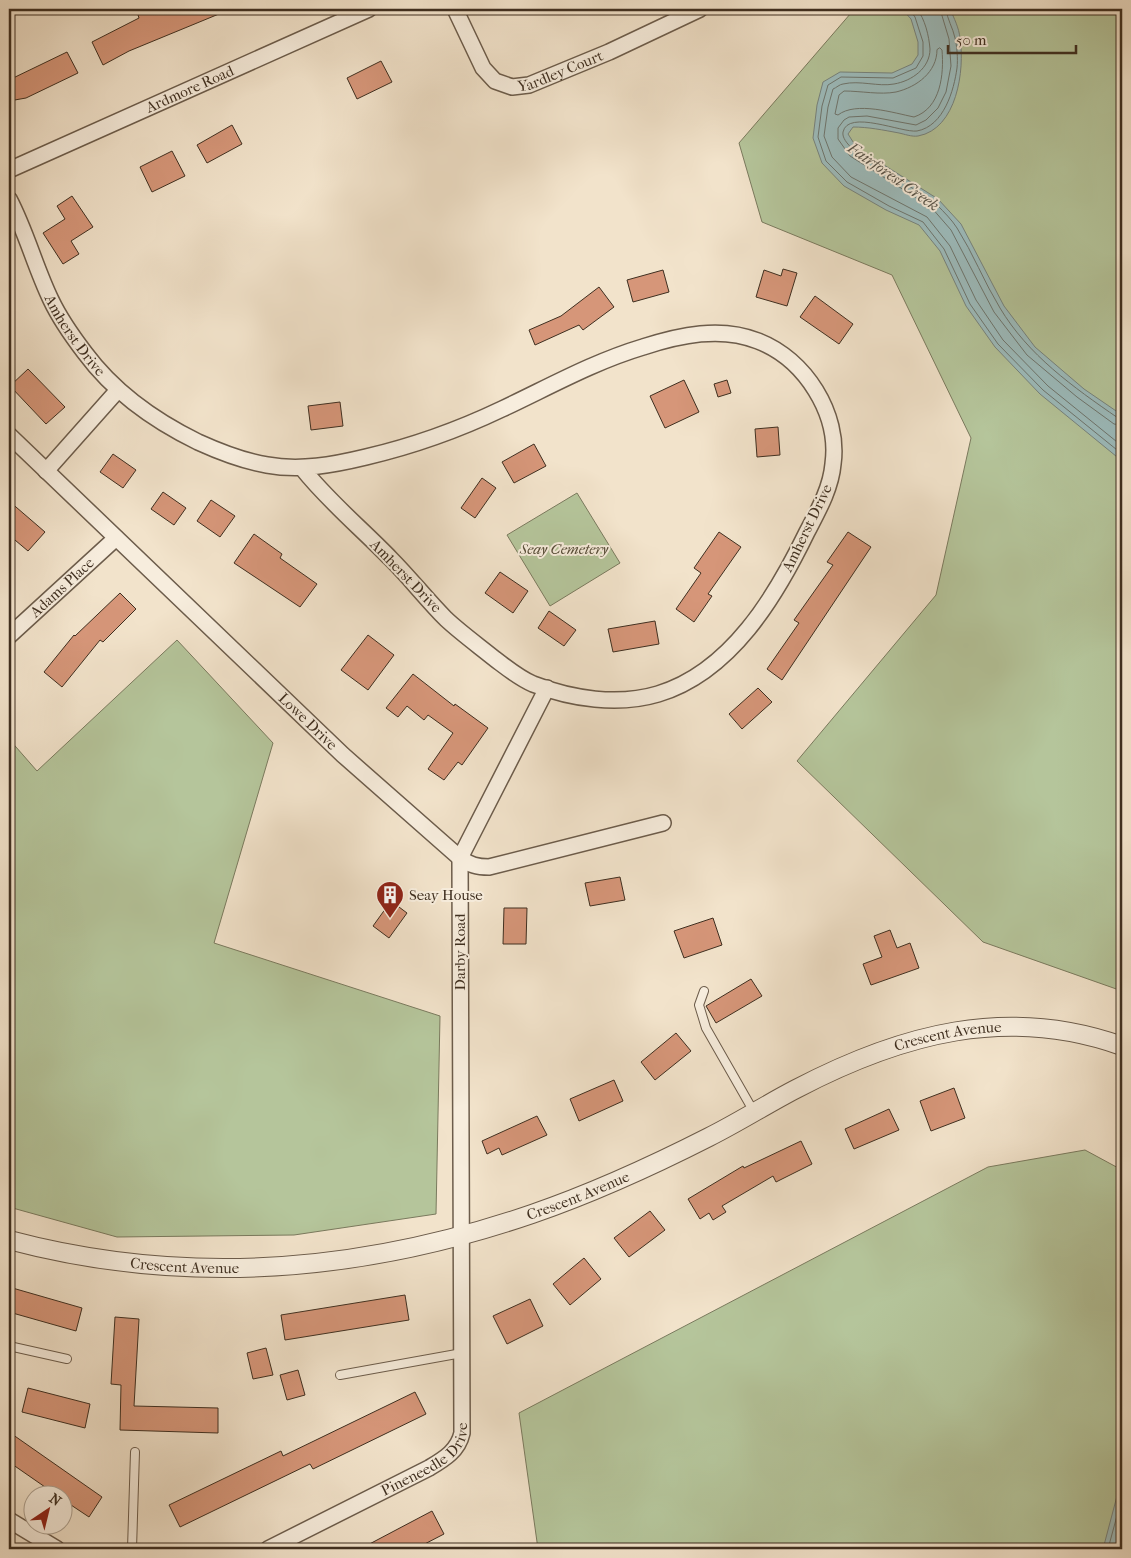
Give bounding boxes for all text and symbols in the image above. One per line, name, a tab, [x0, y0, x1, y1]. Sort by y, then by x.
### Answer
scale bar	[948, 22, 1076, 54]
text: 50 m	[956, 31, 987, 49]
street label: Yardley Court	[516, 46, 606, 95]
street label: Ardmore Road	[142, 61, 237, 117]
water label: Fairforest Creek	[844, 137, 943, 215]
street label: Amherst Drive	[40, 291, 109, 380]
street label: Amherst Drive	[778, 481, 836, 576]
street label: Amherst Drive	[366, 535, 446, 617]
park label: Seay Cemetery	[519, 540, 609, 558]
street label: Adams Place	[26, 553, 98, 622]
street label: Lowe Drive	[275, 689, 342, 754]
building icon: Seay House	[375, 880, 405, 919]
place label: Seay House	[409, 886, 483, 904]
street label: Darby Road	[451, 913, 469, 990]
street label: Crescent Avenue	[892, 1018, 1002, 1055]
street label: Crescent Avenue	[524, 1167, 633, 1224]
street label: Crescent Avenue	[129, 1254, 240, 1277]
street label: Pineneedle Drive	[378, 1422, 472, 1500]
north arrow	[22, 1486, 72, 1536]
text: N	[46, 1490, 65, 1510]

